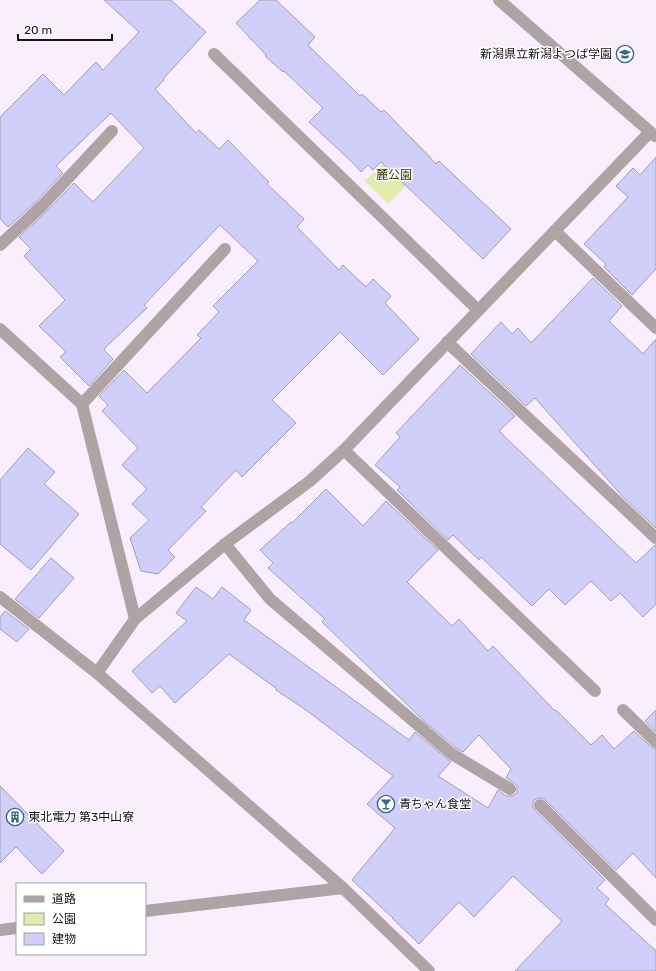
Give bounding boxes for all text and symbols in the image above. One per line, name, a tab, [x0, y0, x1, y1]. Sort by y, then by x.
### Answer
scale bar	[18, 16, 112, 42]
text: 20 m	[24, 23, 52, 37]
school or university icon: 新潟県立新潟よつば学園	[615, 44, 635, 64]
place label: 新潟県立新潟よつば学園	[480, 47, 612, 61]
park label: 麓公園	[376, 168, 412, 182]
bar icon: 青ちゃん食堂	[376, 794, 396, 814]
place label: 青ちゃん食堂	[399, 797, 471, 811]
building icon: 東北電力 第3中山寮	[5, 807, 25, 827]
place label: 東北電力 第3中山寮	[28, 810, 134, 824]
legend	[16, 883, 146, 955]
text: 道路	[52, 892, 76, 906]
text: 公園	[52, 912, 76, 926]
text: 建物	[52, 932, 76, 946]

